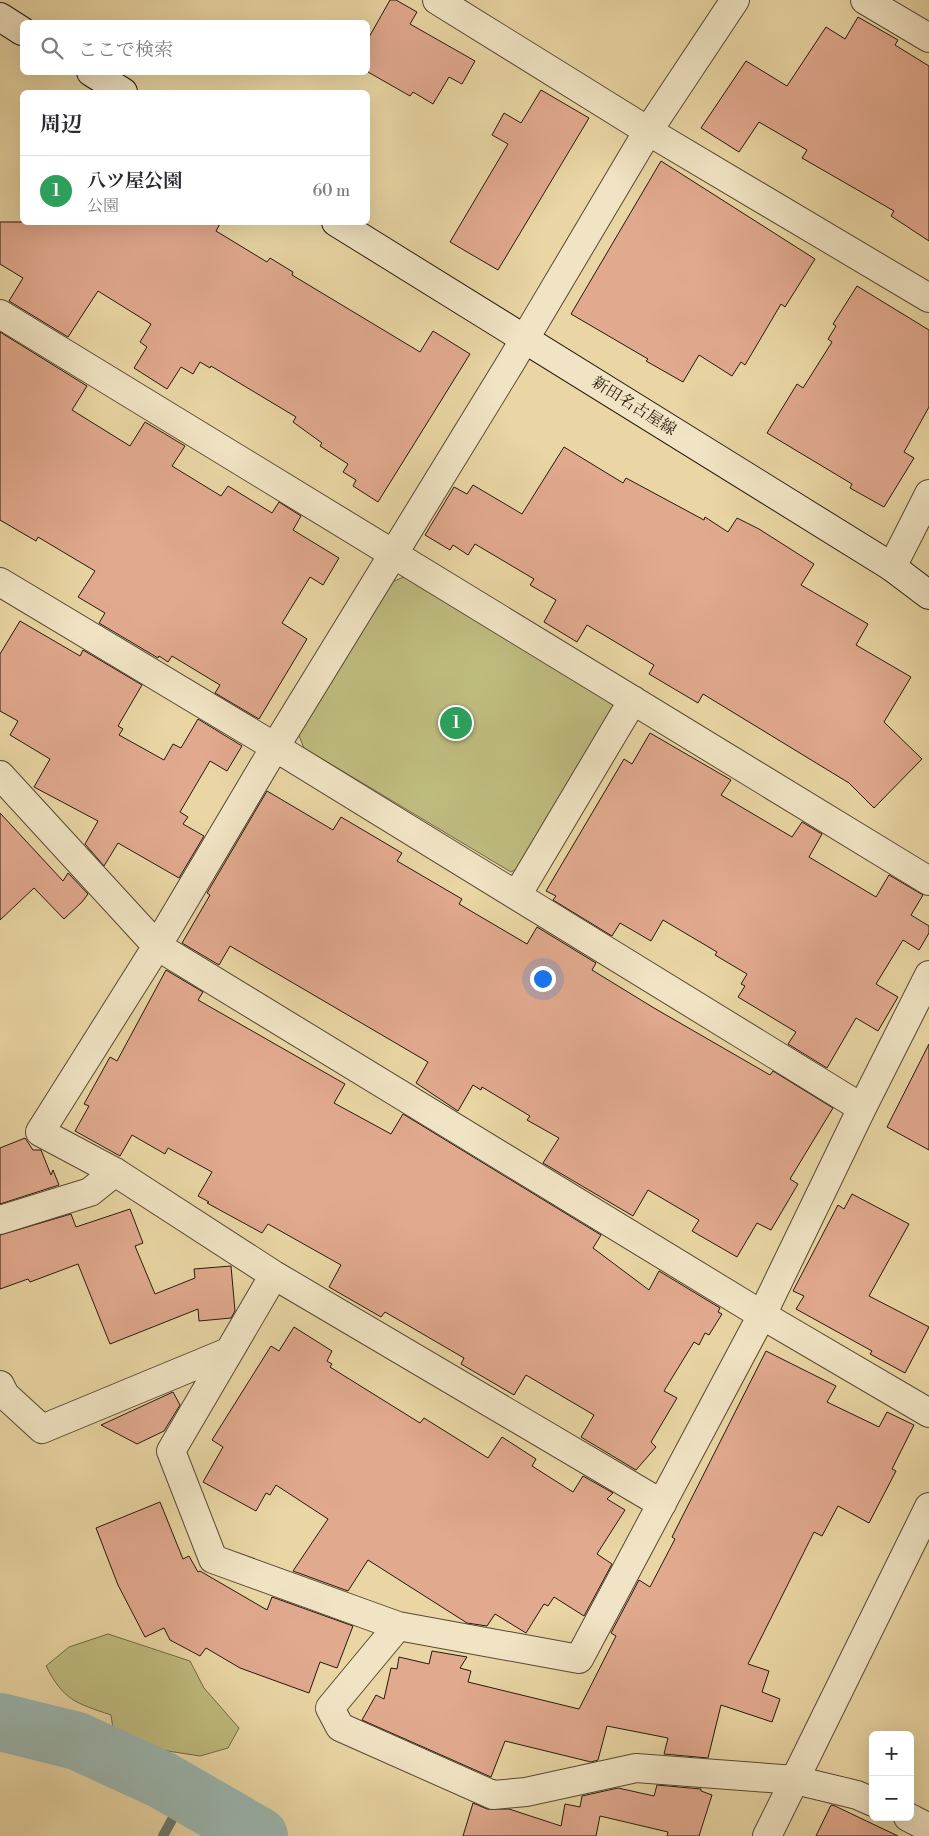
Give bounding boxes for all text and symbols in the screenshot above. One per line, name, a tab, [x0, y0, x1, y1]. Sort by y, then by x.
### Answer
search box	[20, 20, 370, 75]
icon: search	[38, 34, 66, 62]
text: ここで検索	[78, 38, 173, 62]
text: 周辺	[40, 112, 82, 138]
text: 八ツ屋公園	[87, 169, 182, 193]
text: 1	[52, 181, 60, 201]
text: 60 m	[312, 181, 350, 201]
text: 公園	[87, 196, 119, 216]
street label: 新田名古屋線	[588, 372, 680, 440]
pin: 1	[440, 704, 472, 742]
your location	[530, 966, 556, 992]
map controls	[869, 1731, 914, 1821]
button: +	[869, 1731, 914, 1776]
button: −	[869, 1776, 914, 1821]

